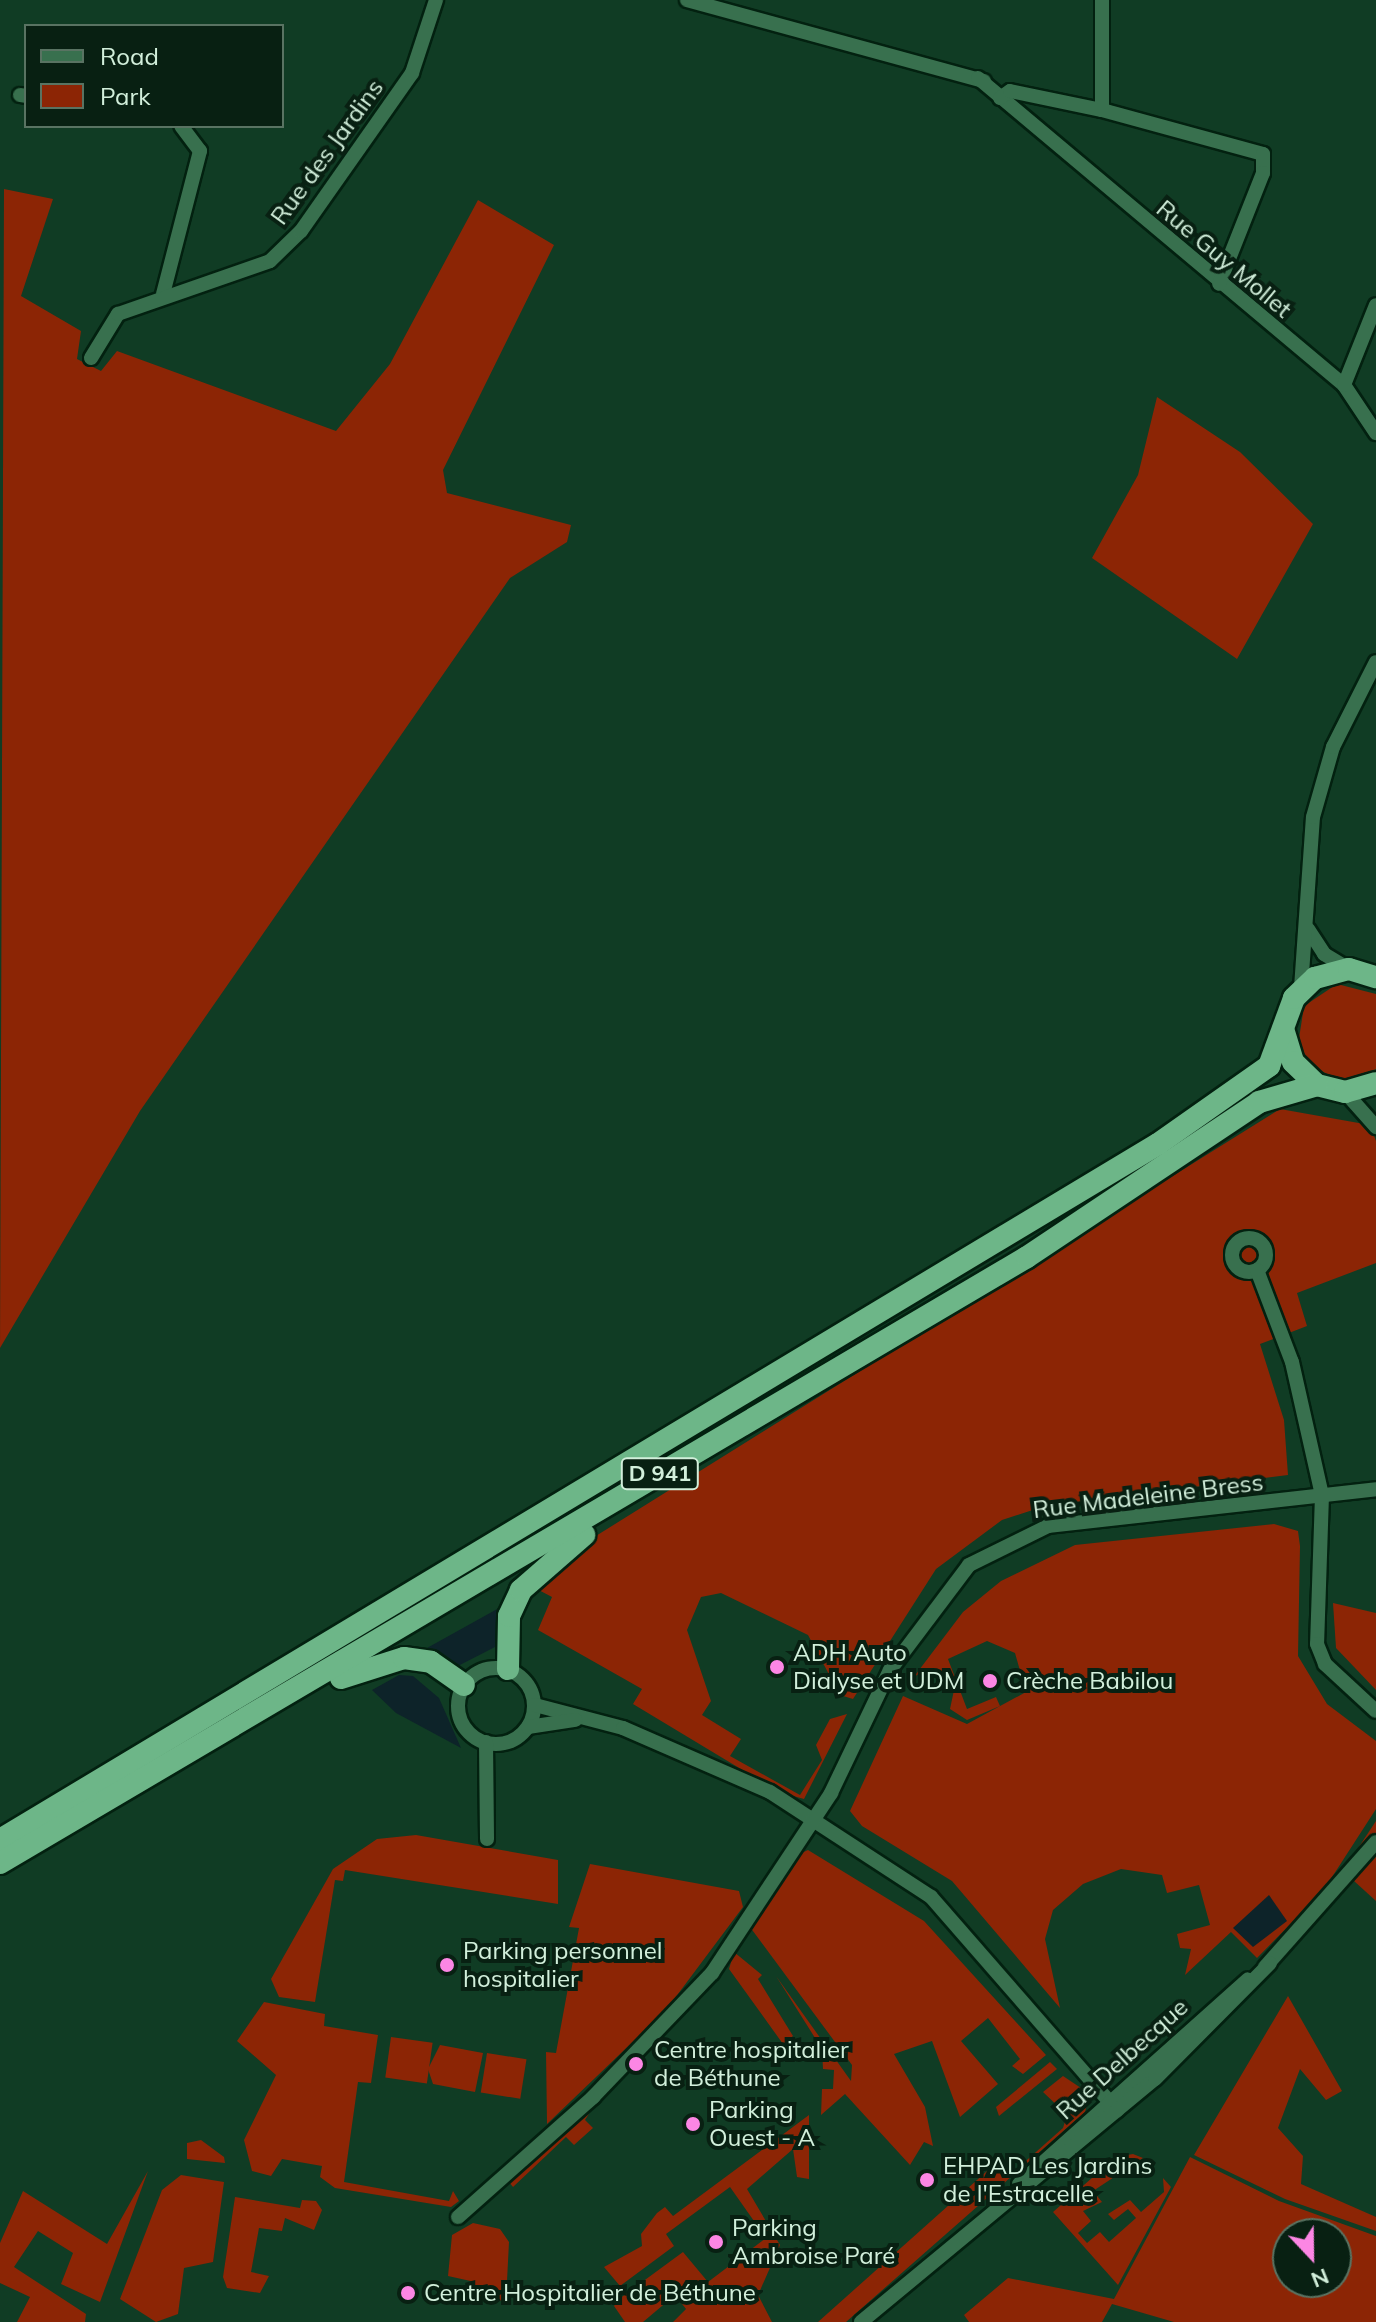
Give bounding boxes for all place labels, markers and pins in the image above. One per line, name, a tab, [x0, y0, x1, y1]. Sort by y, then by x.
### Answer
place label: ADH Auto Dialyse et UDM	[793, 1639, 964, 1695]
marker: ADH Auto Dialyse et UDM	[768, 1658, 786, 1676]
place label: Crèche Babilou	[1006, 1667, 1173, 1695]
marker: Crèche Babilou	[981, 1672, 999, 1690]
place label: Parking personnel hospitalier	[463, 1937, 663, 1993]
marker: Parking personnel hospitalier	[438, 1956, 456, 1974]
place label: Centre hospitalier de Béthune	[654, 2036, 849, 2092]
marker: Centre hospitalier de Béthune	[625, 2053, 647, 2075]
place label: Parking Ouest - A	[709, 2096, 815, 2152]
marker: Parking Ouest - A	[684, 2115, 702, 2133]
place label: EHPAD Les Jardins de l'Estracelle	[943, 2152, 1152, 2208]
marker: EHPAD Les Jardins de l'Estracelle	[918, 2171, 936, 2189]
place label: Parking Ambroise Paré	[732, 2214, 895, 2270]
marker: Parking Ambroise Paré	[707, 2233, 725, 2251]
place label: Centre Hospitalier de Béthune	[424, 2279, 756, 2307]
marker: Centre Hospitalier de Béthune	[399, 2284, 417, 2302]

